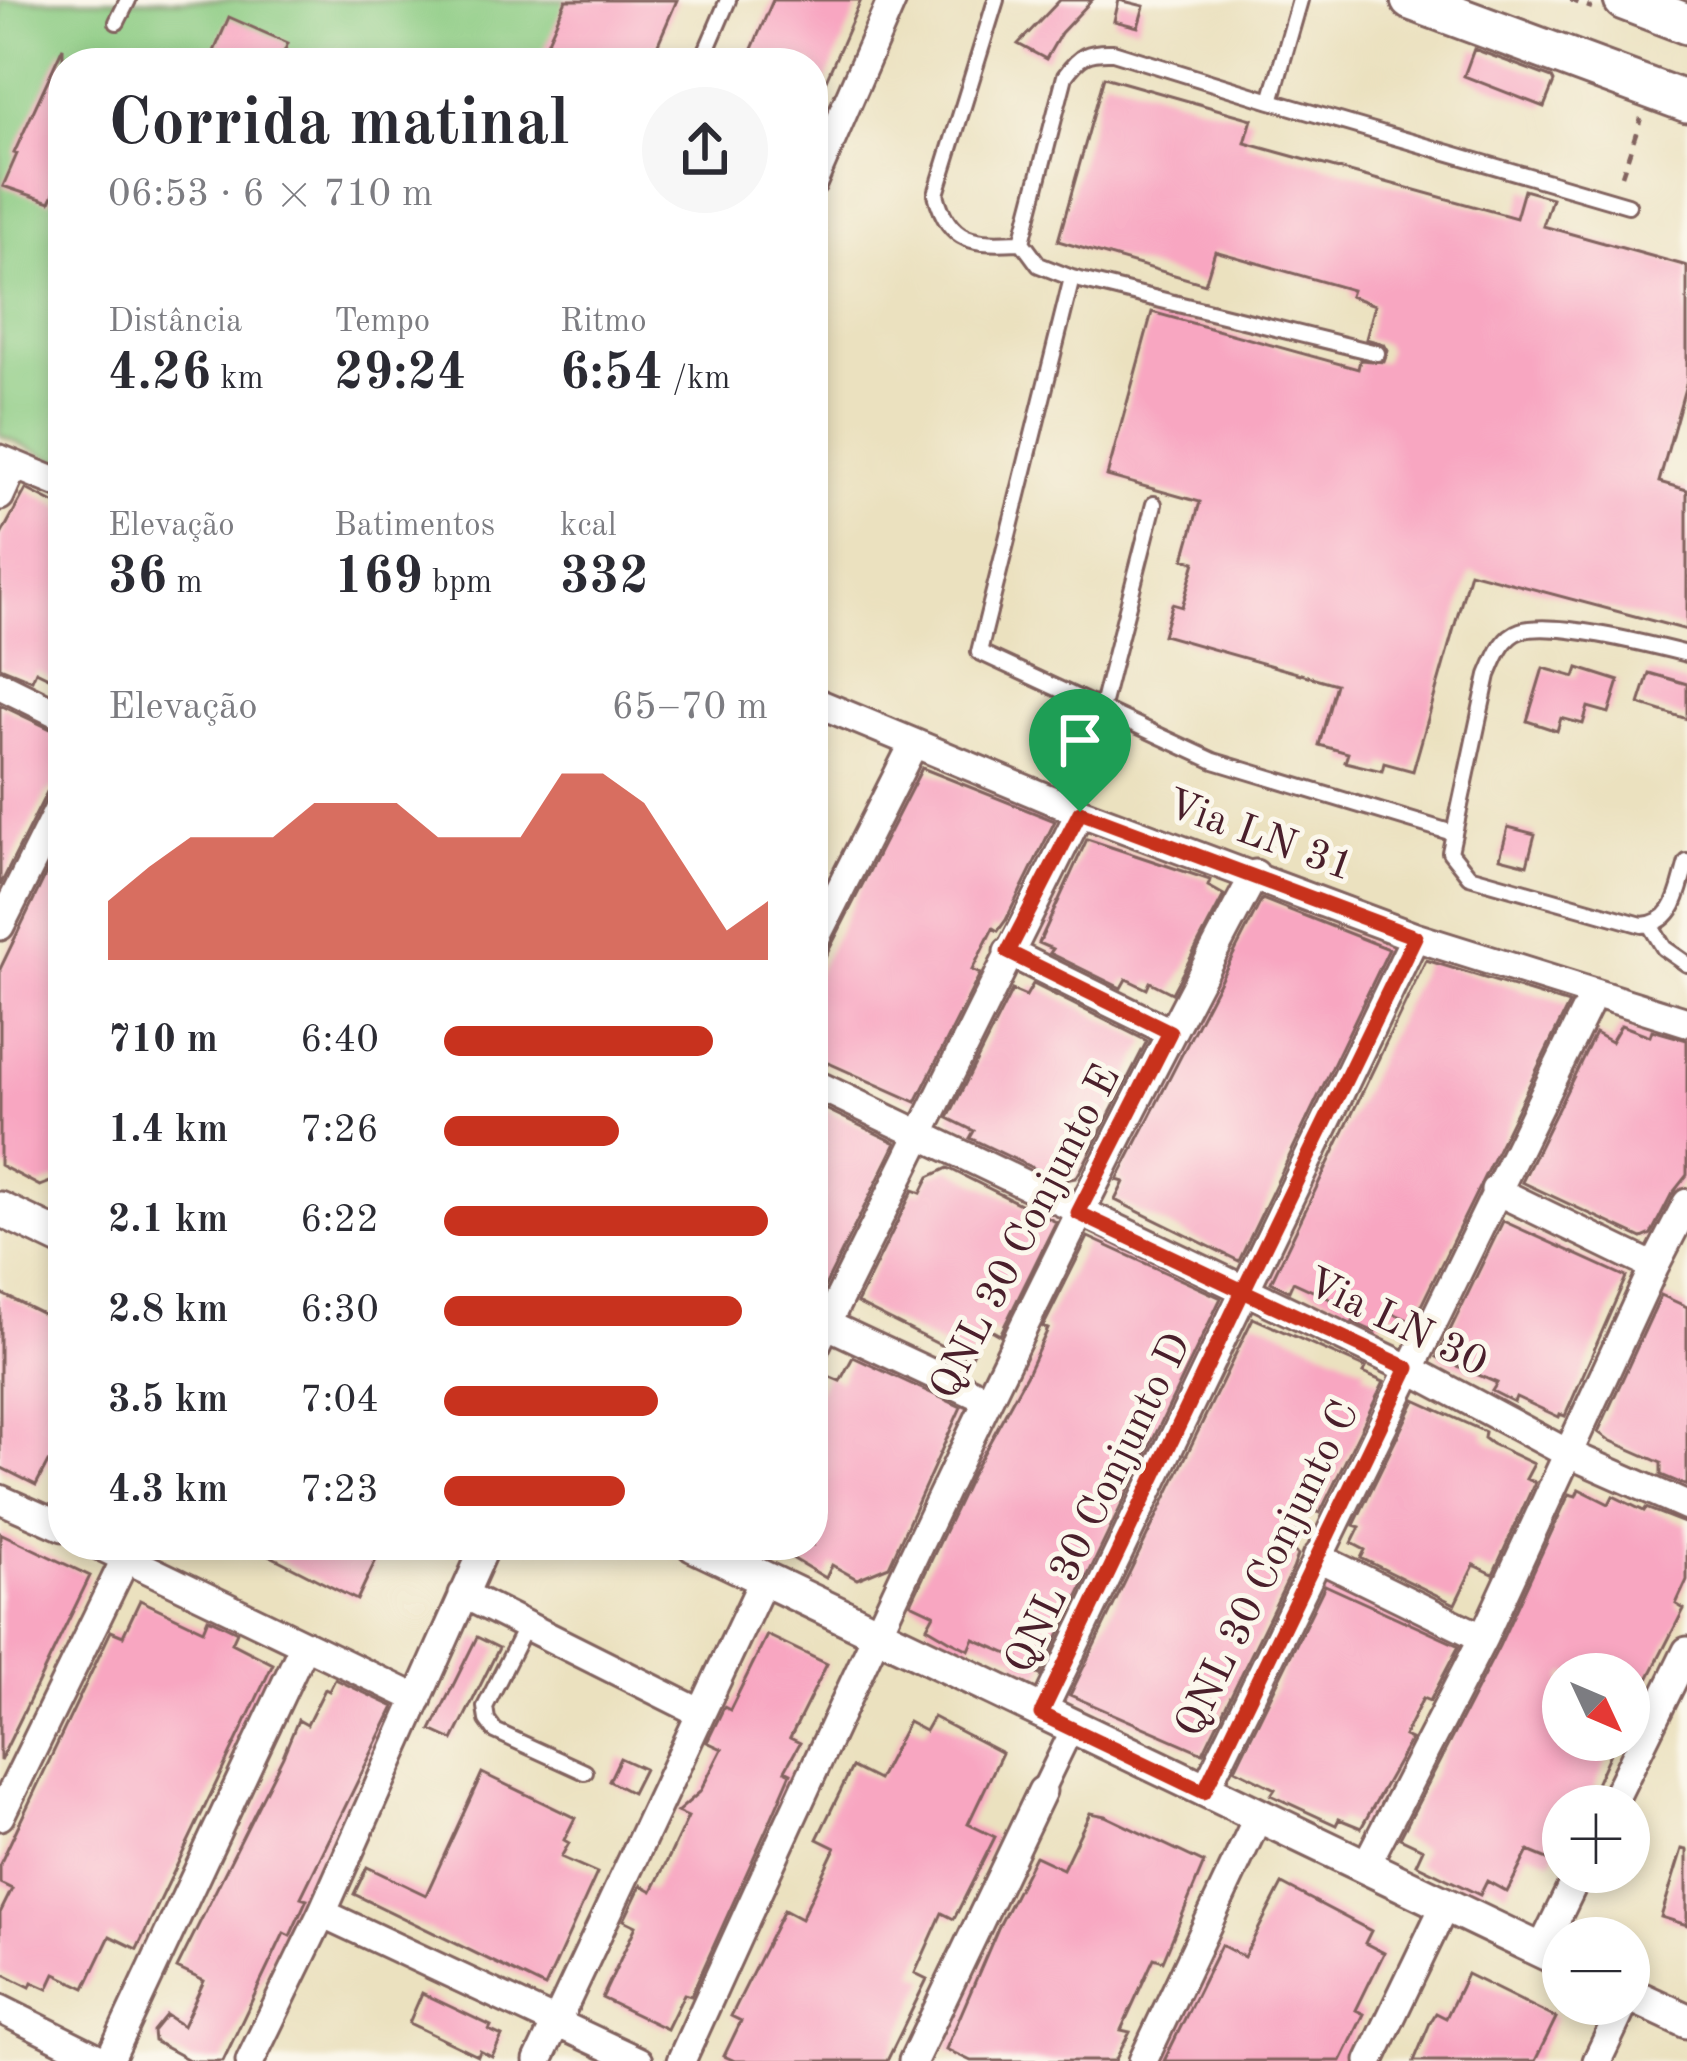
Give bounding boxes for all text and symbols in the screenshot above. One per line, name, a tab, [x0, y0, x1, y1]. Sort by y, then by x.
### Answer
button: share	[642, 87, 768, 213]
text: Corrida matinal	[108, 93, 570, 159]
text: 06:53 · 6 × 710 m	[108, 175, 433, 214]
text: Distância	[108, 306, 242, 339]
text: Tempo	[334, 306, 430, 339]
text: Ritmo	[560, 306, 647, 339]
text: 4.26	[108, 349, 211, 400]
text: 29:24	[334, 349, 467, 400]
text: 6:54	[560, 349, 663, 400]
text: km	[211, 363, 264, 396]
text: /km	[663, 363, 730, 396]
text: Elevação	[108, 510, 235, 543]
text: Batimentos	[334, 510, 495, 543]
text: kcal	[560, 510, 617, 543]
text: 36	[108, 553, 167, 604]
text: 169	[334, 553, 423, 604]
text: 332	[560, 553, 649, 604]
text: m	[167, 567, 203, 600]
text: bpm	[423, 567, 492, 600]
text: Elevação	[108, 688, 258, 727]
text: 65–70 m	[611, 688, 768, 727]
pin	[1029, 689, 1131, 812]
icon: arrive	[1047, 707, 1113, 773]
street label: Via LN 31	[1161, 784, 1359, 890]
text: 710 m	[108, 1021, 218, 1060]
text: 6:40	[300, 1021, 379, 1060]
street label: QNL 30 Conjunto E	[924, 1059, 1129, 1407]
text: 1.4 km	[108, 1111, 228, 1150]
text: 7:26	[300, 1111, 379, 1150]
text: 2.1 km	[108, 1201, 228, 1240]
text: 6:22	[300, 1201, 379, 1240]
street label: Via LN 30	[1299, 1262, 1493, 1385]
text: 2.8 km	[108, 1291, 228, 1330]
text: 6:30	[300, 1291, 379, 1330]
street label: QNL 30 Conjunto D	[999, 1327, 1200, 1680]
text: 3.5 km	[108, 1381, 228, 1420]
text: 7:04	[300, 1381, 379, 1420]
street label: QNL 30 Conjunto C	[1169, 1395, 1368, 1744]
text: 4.3 km	[108, 1471, 228, 1510]
text: 7:23	[300, 1471, 379, 1510]
north arrow	[1542, 1653, 1650, 1761]
map controls	[1542, 1653, 1650, 2025]
button: +	[1542, 1785, 1650, 1893]
button: −	[1542, 1917, 1650, 2025]

